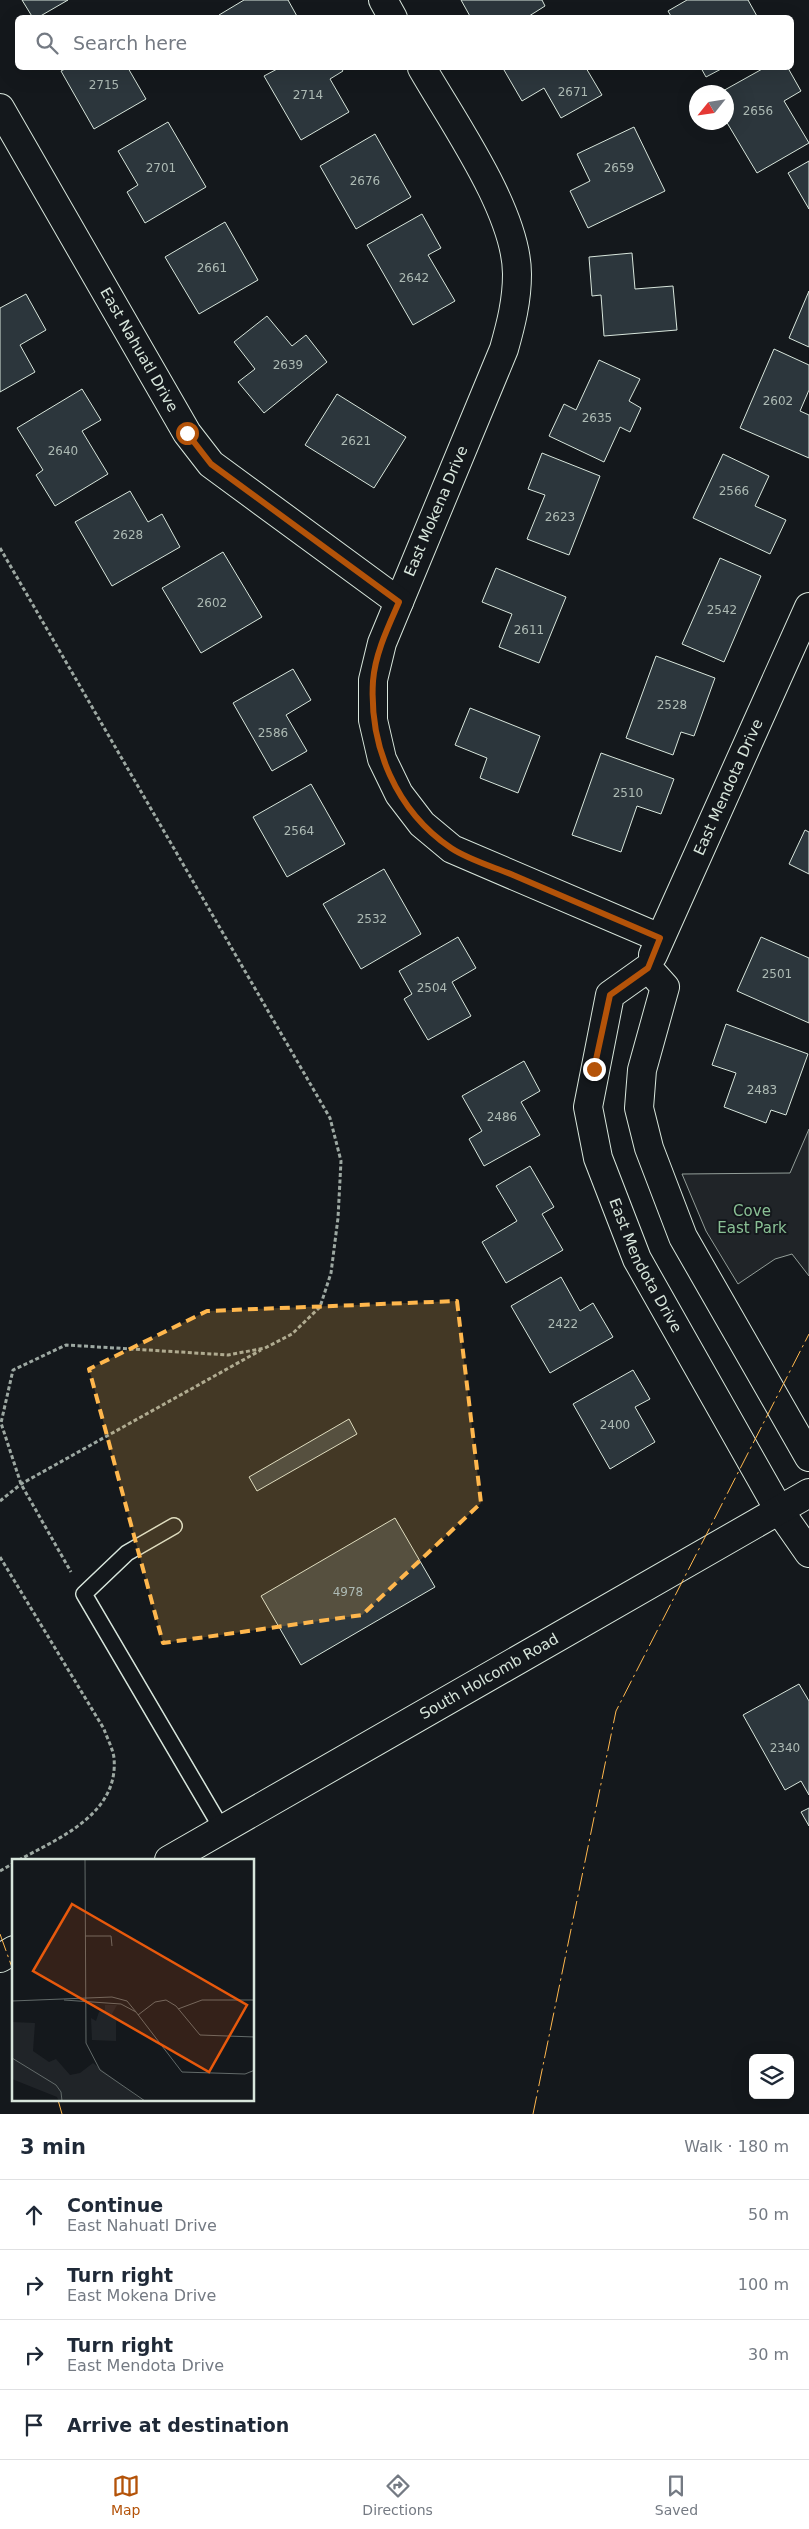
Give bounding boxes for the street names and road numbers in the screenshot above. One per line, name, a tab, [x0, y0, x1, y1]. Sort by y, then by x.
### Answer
street label: East Nahuatl Drive	[96, 284, 182, 415]
street label: East Mokena Drive	[400, 443, 472, 579]
street label: East Mendota Drive	[690, 716, 767, 858]
street label: East Mendota Drive	[605, 1196, 686, 1336]
street label: South Holcomb Road	[416, 1630, 562, 1723]

